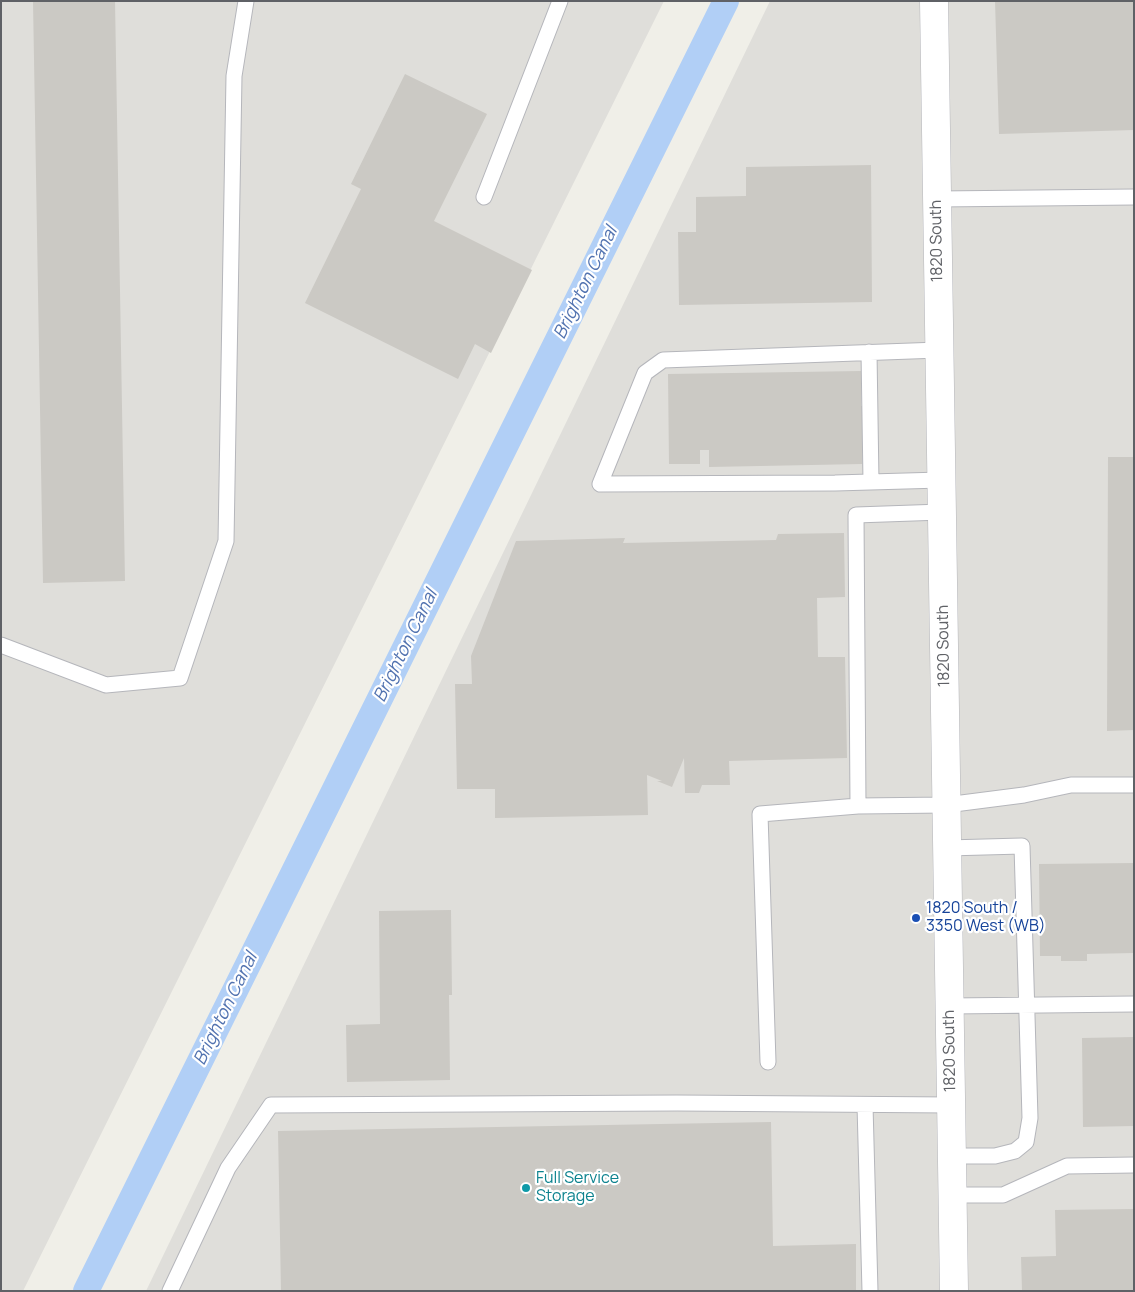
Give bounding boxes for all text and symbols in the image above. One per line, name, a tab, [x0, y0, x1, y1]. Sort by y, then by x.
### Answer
street label: 1820 South	[927, 200, 947, 282]
water label: Brighton Canal	[549, 223, 623, 343]
water label: Brighton Canal	[369, 586, 443, 706]
street label: 1820 South	[934, 605, 954, 687]
place label: 1820 South / 3350 West (WB)	[926, 899, 1046, 937]
marker: 1820 South / 3350 West (WB)	[910, 912, 922, 924]
water label: Brighton Canal	[189, 949, 263, 1069]
street label: 1820 South	[940, 1010, 960, 1092]
place label: Full Service Storage	[536, 1169, 619, 1207]
marker: Full Service Storage	[520, 1182, 532, 1194]

